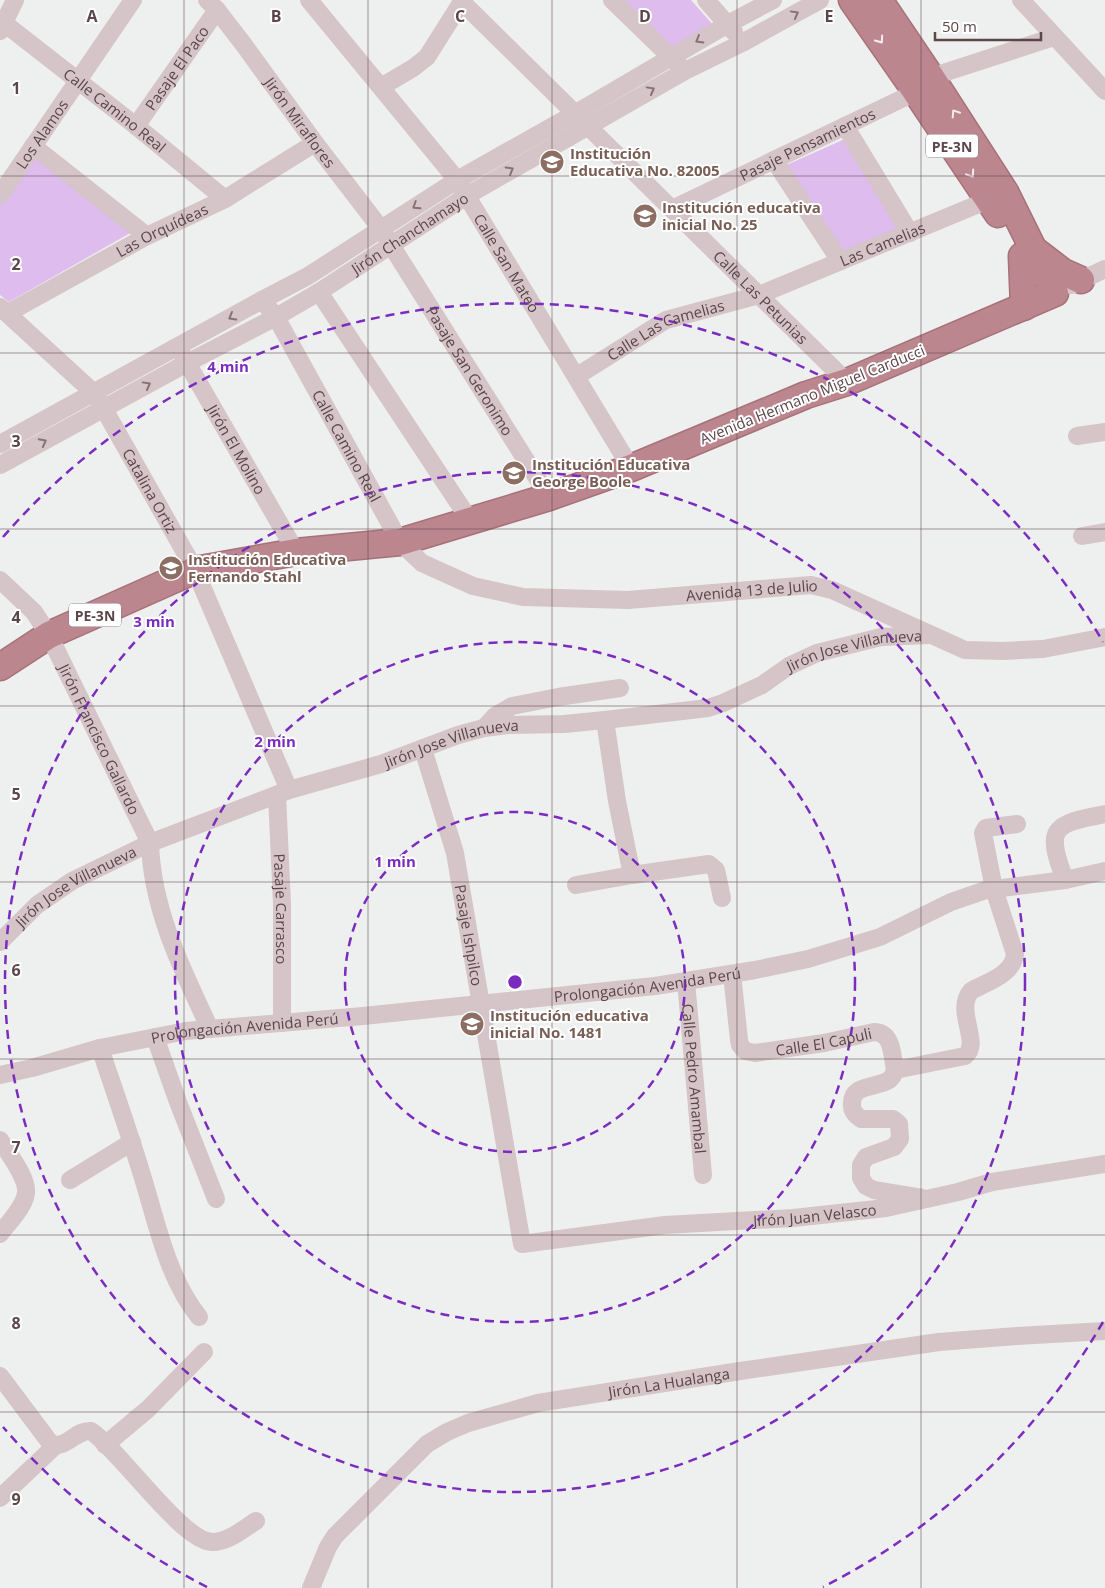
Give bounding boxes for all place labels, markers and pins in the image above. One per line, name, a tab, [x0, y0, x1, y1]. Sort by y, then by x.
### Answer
place label: Institución Educativa No. 82005	[570, 143, 720, 180]
school or university icon: Institución Educativa No. 82005	[539, 149, 565, 175]
place label: Institución educativa inicial No. 25	[662, 197, 821, 234]
school or university icon: Institución educativa inicial No. 25	[632, 203, 658, 229]
place label: Institución Educativa George Boole	[532, 454, 690, 491]
school or university icon: Institución Educativa George Boole	[501, 460, 527, 486]
place label: Institución Educativa Fernando Stahl	[188, 549, 346, 586]
school or university icon: Institución Educativa Fernando Stahl	[158, 555, 184, 581]
centre of rings	[506, 973, 524, 991]
place label: Institución educativa inicial No. 1481	[490, 1005, 649, 1042]
school or university icon: Institución educativa inicial No. 1481	[459, 1011, 485, 1037]

